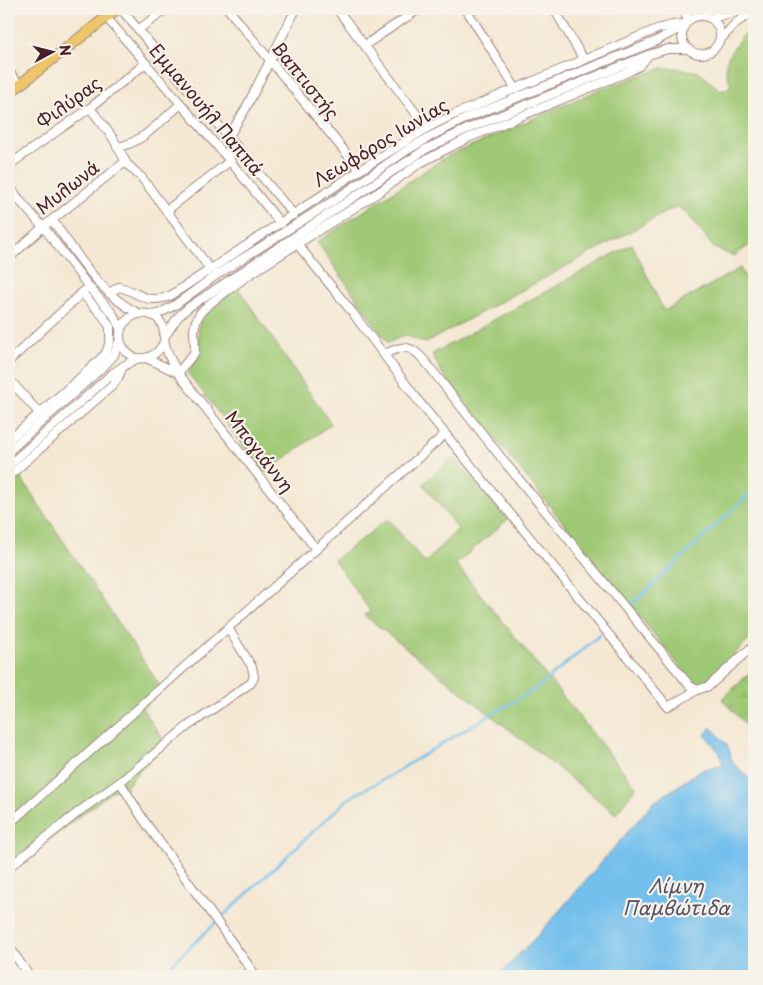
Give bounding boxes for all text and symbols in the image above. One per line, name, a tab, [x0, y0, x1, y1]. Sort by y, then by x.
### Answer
north arrow	[28, 28, 78, 78]
street label: Βαπτιστής	[266, 35, 346, 125]
street label: Εμμανουήλ Παππά	[144, 37, 271, 181]
text: N	[54, 44, 76, 57]
street label: Φιλύρας	[30, 69, 106, 135]
street label: Λεωφόρος Ιωνίας	[308, 91, 453, 193]
street label: Μυλωνά	[30, 153, 105, 220]
street label: Μπογιάννη	[220, 404, 301, 498]
water label: Λίμνη Παμβώτιδα	[622, 871, 731, 921]

